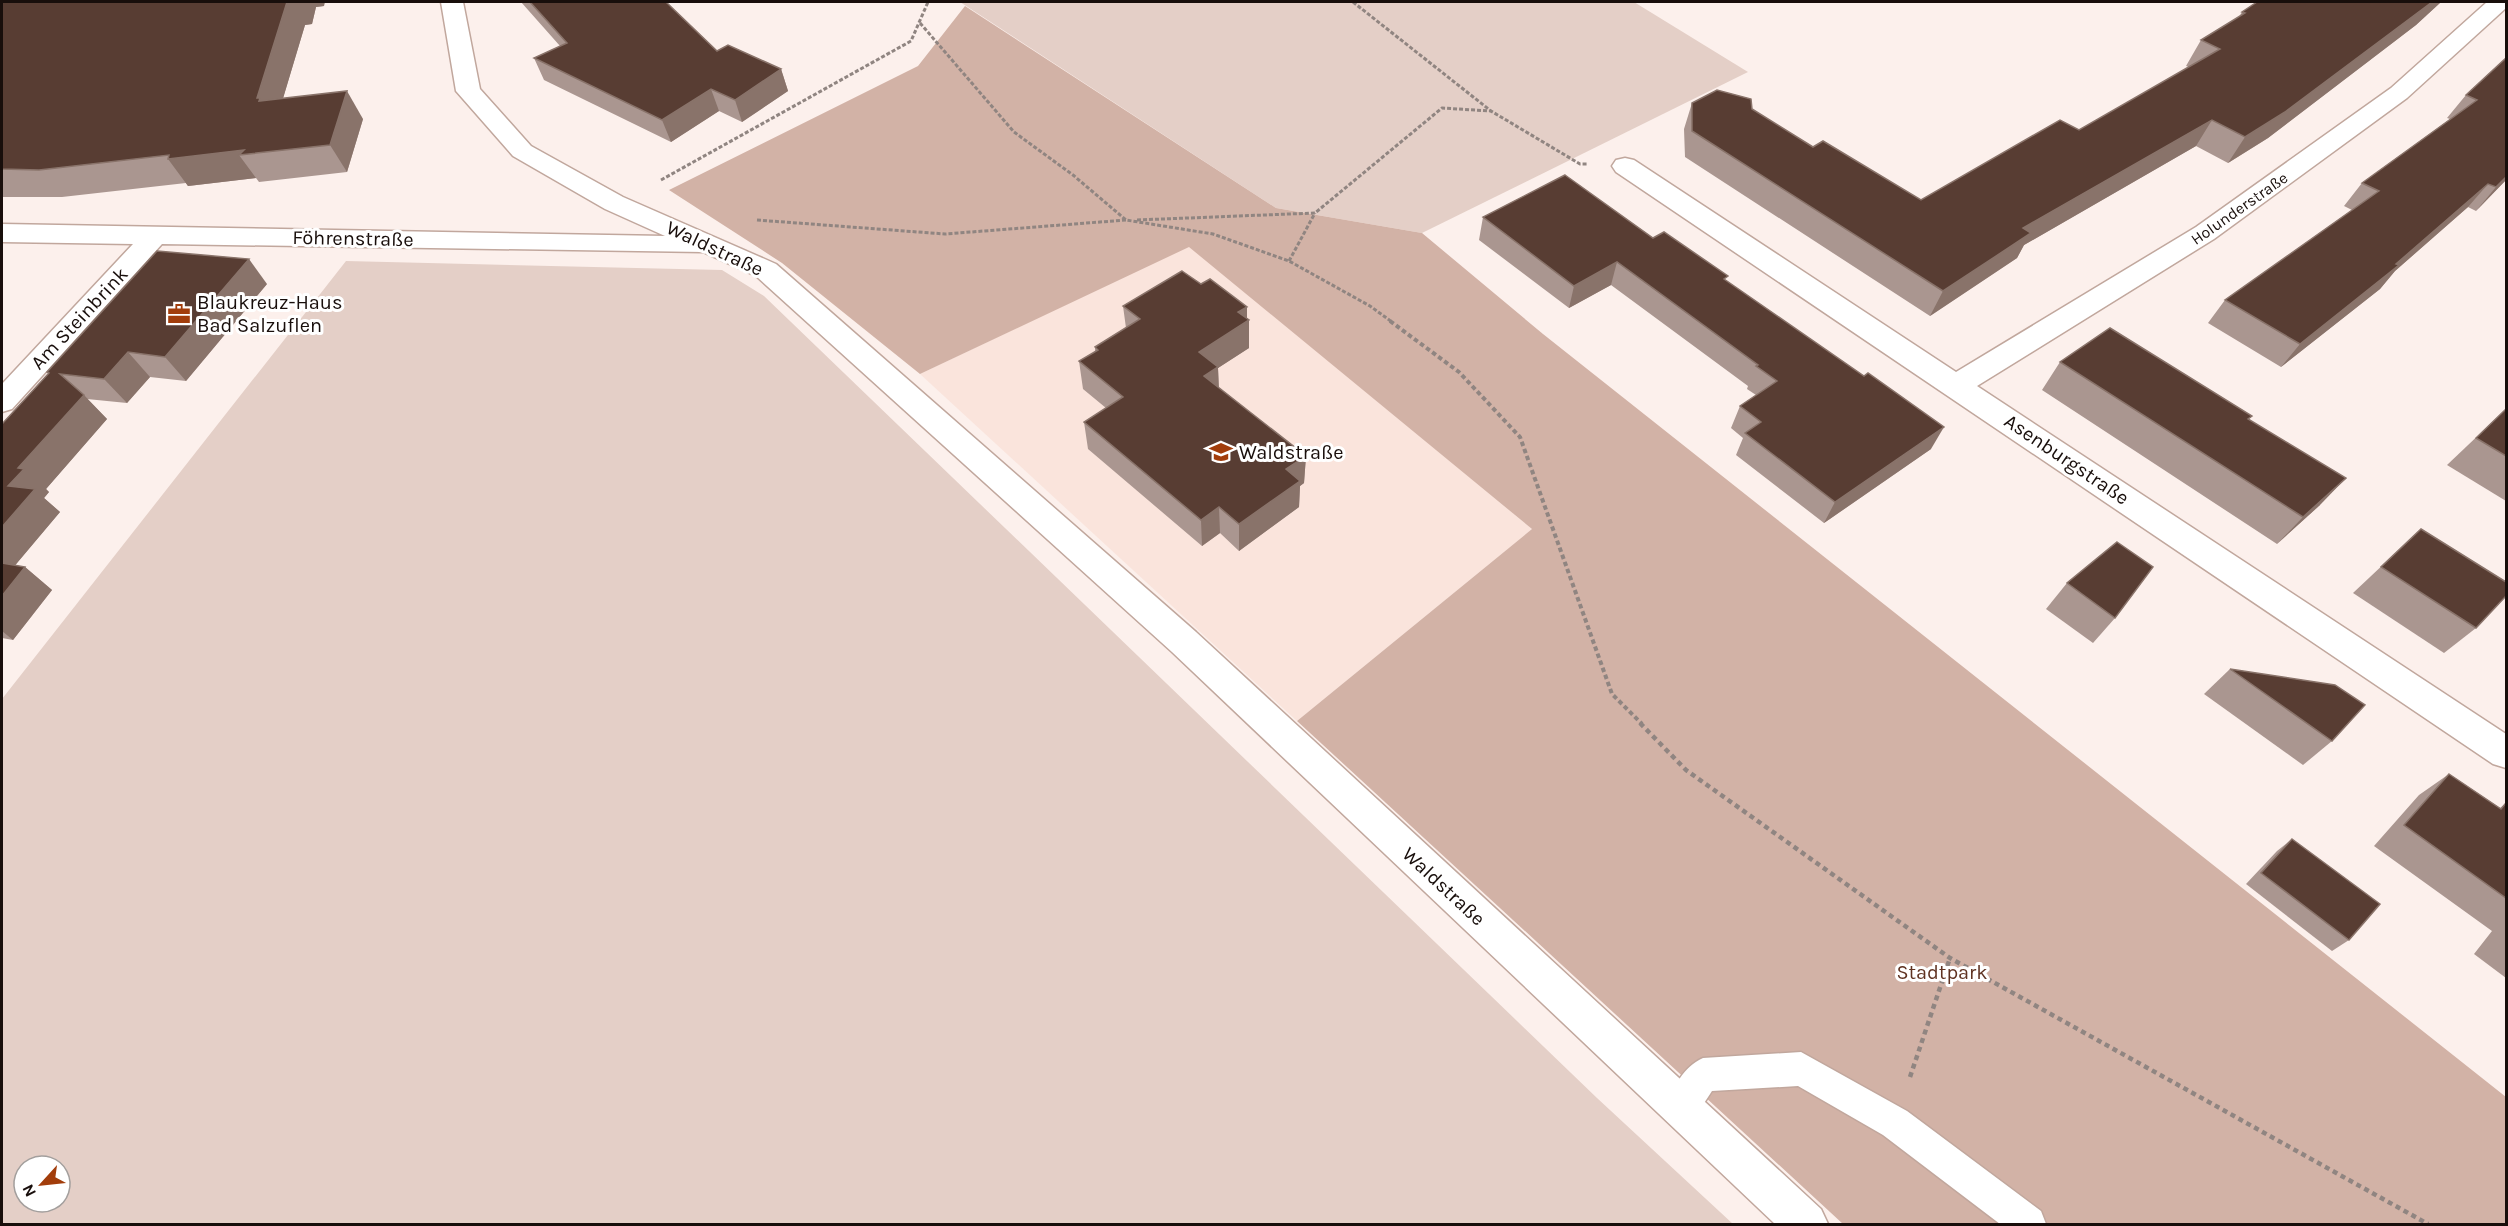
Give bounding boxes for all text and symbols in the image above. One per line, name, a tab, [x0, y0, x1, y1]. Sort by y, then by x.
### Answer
street label: Holunderstraße	[2187, 168, 2291, 249]
street label: Waldstraße	[663, 216, 767, 281]
street label: Föhrenstraße	[292, 226, 414, 251]
street label: Am Steinbrink	[26, 263, 133, 374]
place label: Blaukreuz-Haus Bad Salzuflen	[197, 291, 342, 337]
office icon: Blaukreuz-Haus Bad Salzuflen	[166, 301, 192, 327]
street label: Asenburgstraße	[2000, 409, 2133, 510]
school or university icon: Waldstraße	[1208, 439, 1234, 465]
place label: Waldstraße	[1239, 441, 1344, 464]
street label: Waldstraße	[1398, 842, 1490, 930]
park label: Stadtpark	[1896, 961, 1988, 984]
north arrow	[12, 1154, 72, 1214]
text: N	[18, 1181, 40, 1200]

